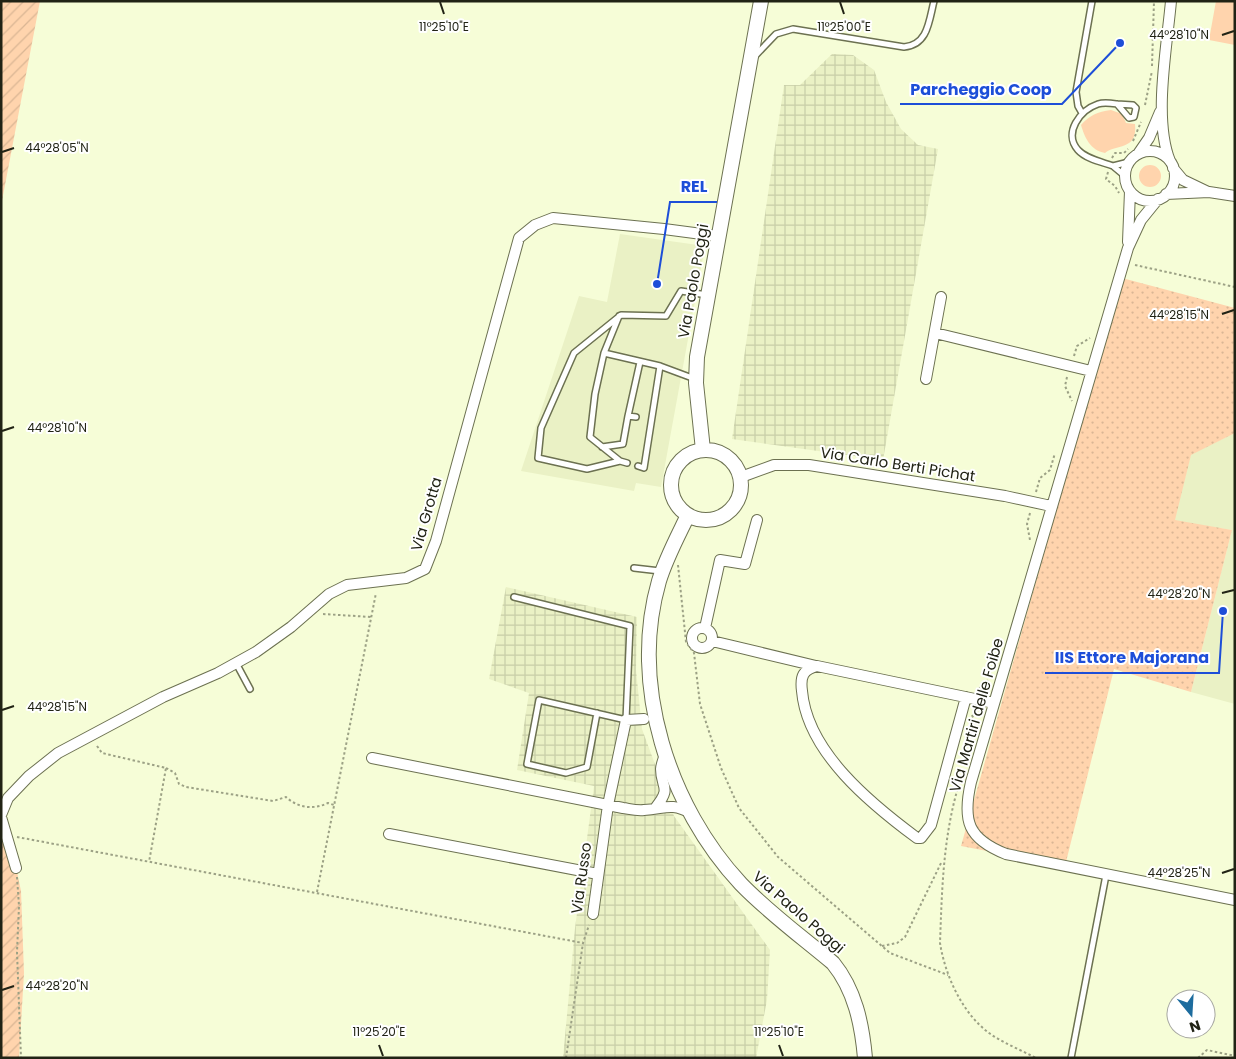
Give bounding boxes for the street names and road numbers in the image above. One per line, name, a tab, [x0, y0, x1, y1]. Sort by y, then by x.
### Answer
street label: Via Paolo Poggi	[673, 222, 713, 340]
street label: Via Carlo Berti Pichat	[819, 441, 977, 487]
street label: Via Grotta	[405, 475, 447, 553]
street label: Via Martiri delle Foibe	[944, 635, 1008, 795]
street label: Via Russo	[566, 841, 596, 915]
street label: Via Paolo Poggi	[748, 866, 850, 958]

